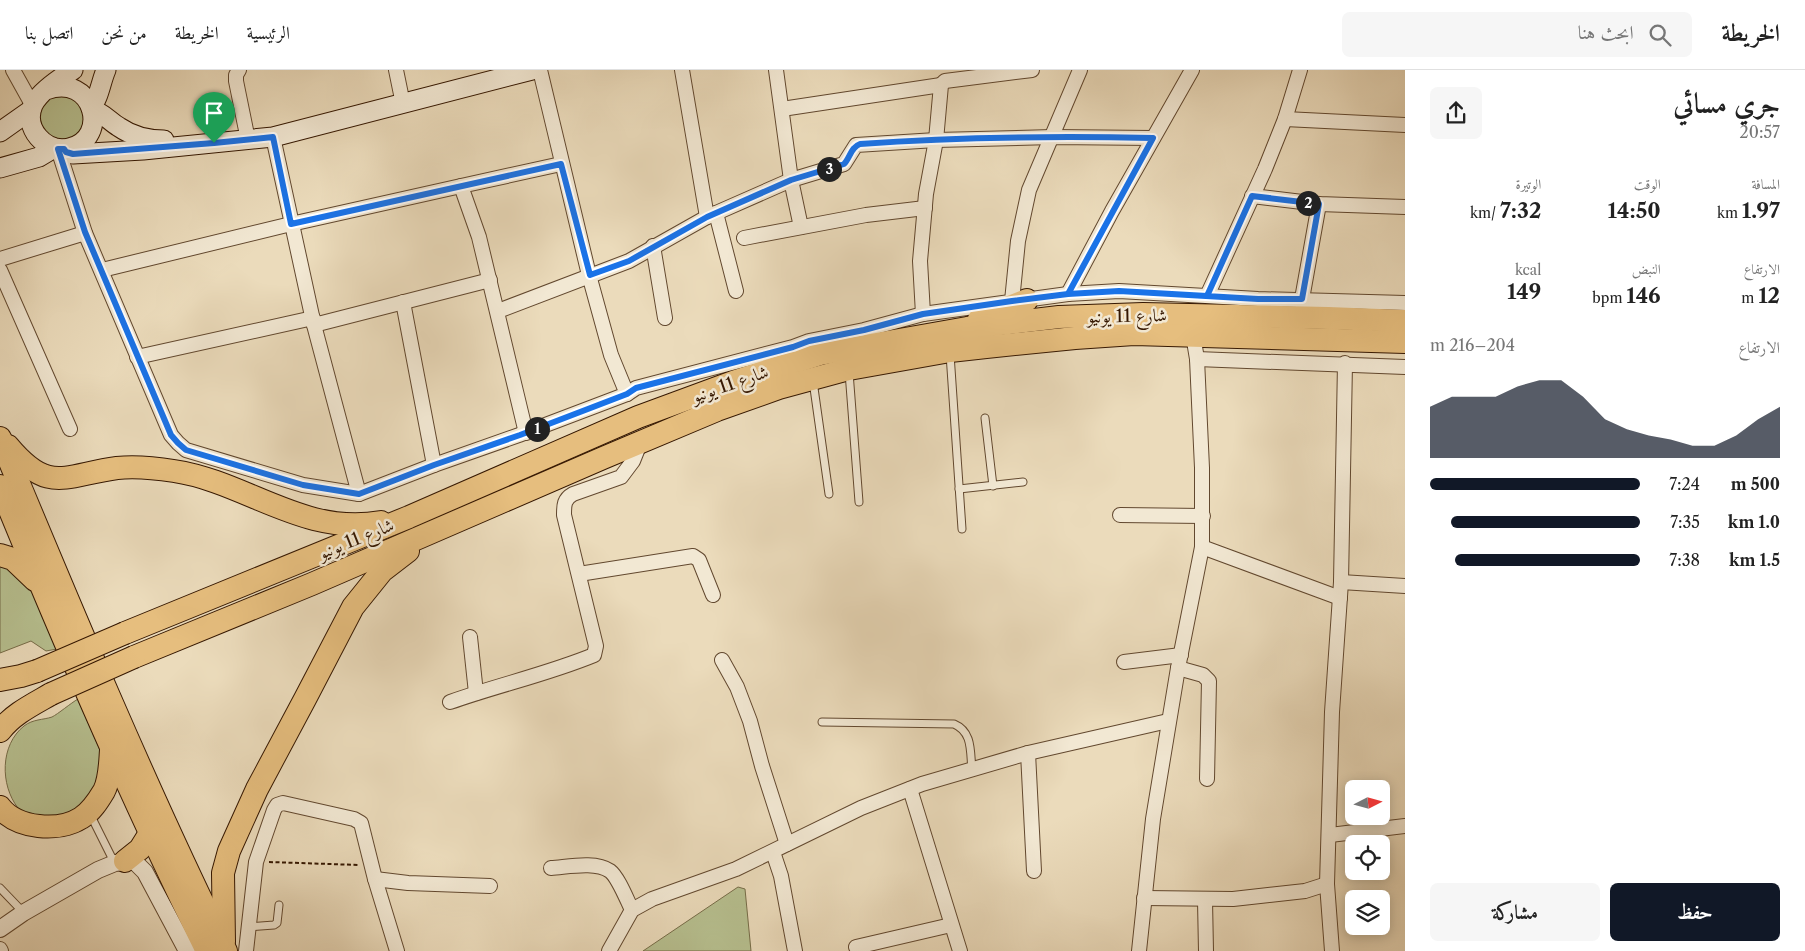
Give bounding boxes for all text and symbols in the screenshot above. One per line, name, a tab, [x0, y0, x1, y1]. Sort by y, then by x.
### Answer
search box	[1342, 12, 1692, 57]
text: الخريطة	[1722, 18, 1780, 47]
text: ابحث هنا	[1578, 21, 1634, 44]
icon: search	[1646, 21, 1674, 49]
text: اتصل بنا	[25, 22, 73, 44]
text: من نحن	[101, 22, 147, 44]
text: الخريطة	[175, 22, 219, 44]
text: الرئيسية	[247, 22, 290, 44]
text: جري مسائي	[1673, 86, 1780, 120]
button: share	[1430, 87, 1482, 139]
pin	[193, 92, 235, 143]
icon: arrive	[200, 99, 228, 127]
text: 20:57	[1740, 122, 1780, 142]
pin: 3	[816, 156, 842, 182]
text: 3	[826, 160, 833, 178]
text: الوتيرة	[1516, 175, 1541, 193]
text: الوقت	[1634, 175, 1661, 193]
text: المسافة	[1751, 175, 1780, 193]
pin: 2	[1296, 190, 1320, 216]
text: 2	[1304, 194, 1313, 212]
text: 7:32	[1500, 198, 1541, 223]
text: 14:50	[1608, 198, 1661, 223]
text: 1.97	[1742, 198, 1780, 223]
text: /km	[1470, 204, 1500, 222]
text: km	[1717, 204, 1742, 222]
text: النبض	[1632, 260, 1661, 278]
text: الارتفاع	[1744, 260, 1780, 278]
text: kcal	[1515, 261, 1541, 279]
text: 149	[1507, 279, 1541, 304]
text: 146	[1626, 283, 1661, 308]
text: 12	[1758, 283, 1780, 308]
text: bpm	[1592, 289, 1626, 307]
text: m	[1741, 289, 1758, 307]
street label: شارع 11 يونيو	[1085, 304, 1167, 332]
text: 204–216 m	[1430, 335, 1515, 355]
text: الارتفاع	[1738, 337, 1780, 357]
street label: شارع 11 يونيو	[687, 361, 773, 412]
pin: 1	[524, 416, 550, 442]
text: 1	[534, 420, 541, 438]
text: 7:24	[1669, 474, 1700, 494]
text: 500 m	[1731, 474, 1780, 494]
text: 7:35	[1670, 512, 1700, 532]
text: 1.0 km	[1728, 512, 1780, 532]
street label: شارع 11 يونيو	[313, 514, 399, 569]
text: 7:38	[1669, 550, 1700, 570]
text: 1.5 km	[1729, 550, 1780, 570]
north arrow	[1345, 780, 1390, 825]
map controls	[1345, 780, 1390, 935]
button: locate	[1345, 835, 1390, 880]
button: مشاركة	[1430, 883, 1600, 941]
button: حفظ	[1610, 883, 1780, 941]
button: layers	[1345, 890, 1390, 935]

